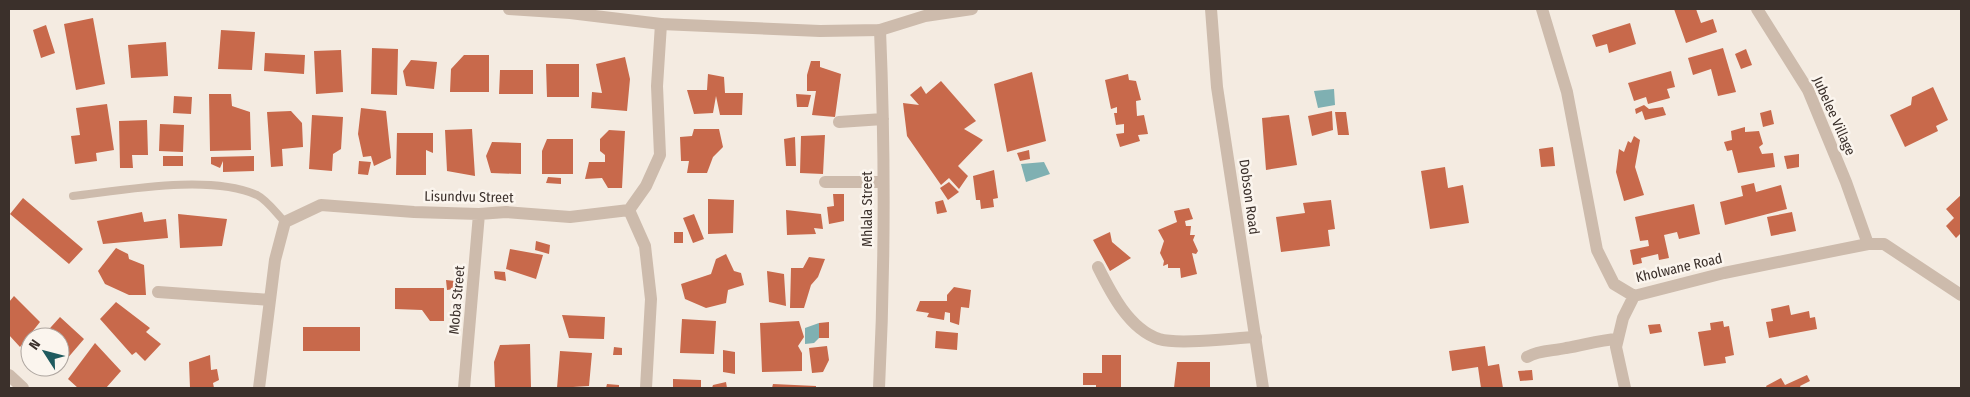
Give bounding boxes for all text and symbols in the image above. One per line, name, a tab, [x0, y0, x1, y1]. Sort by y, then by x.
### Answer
street label: Jubelee Village	[1809, 74, 1859, 158]
street label: Dobson Road	[1235, 158, 1263, 236]
street label: Mhlala Street	[859, 171, 876, 247]
street label: Lisundvu Street	[424, 188, 514, 206]
street label: Kholwane Road	[1634, 250, 1724, 286]
street label: Moba Street	[446, 264, 469, 335]
north arrow	[20, 327, 70, 377]
text: N	[26, 336, 44, 353]

